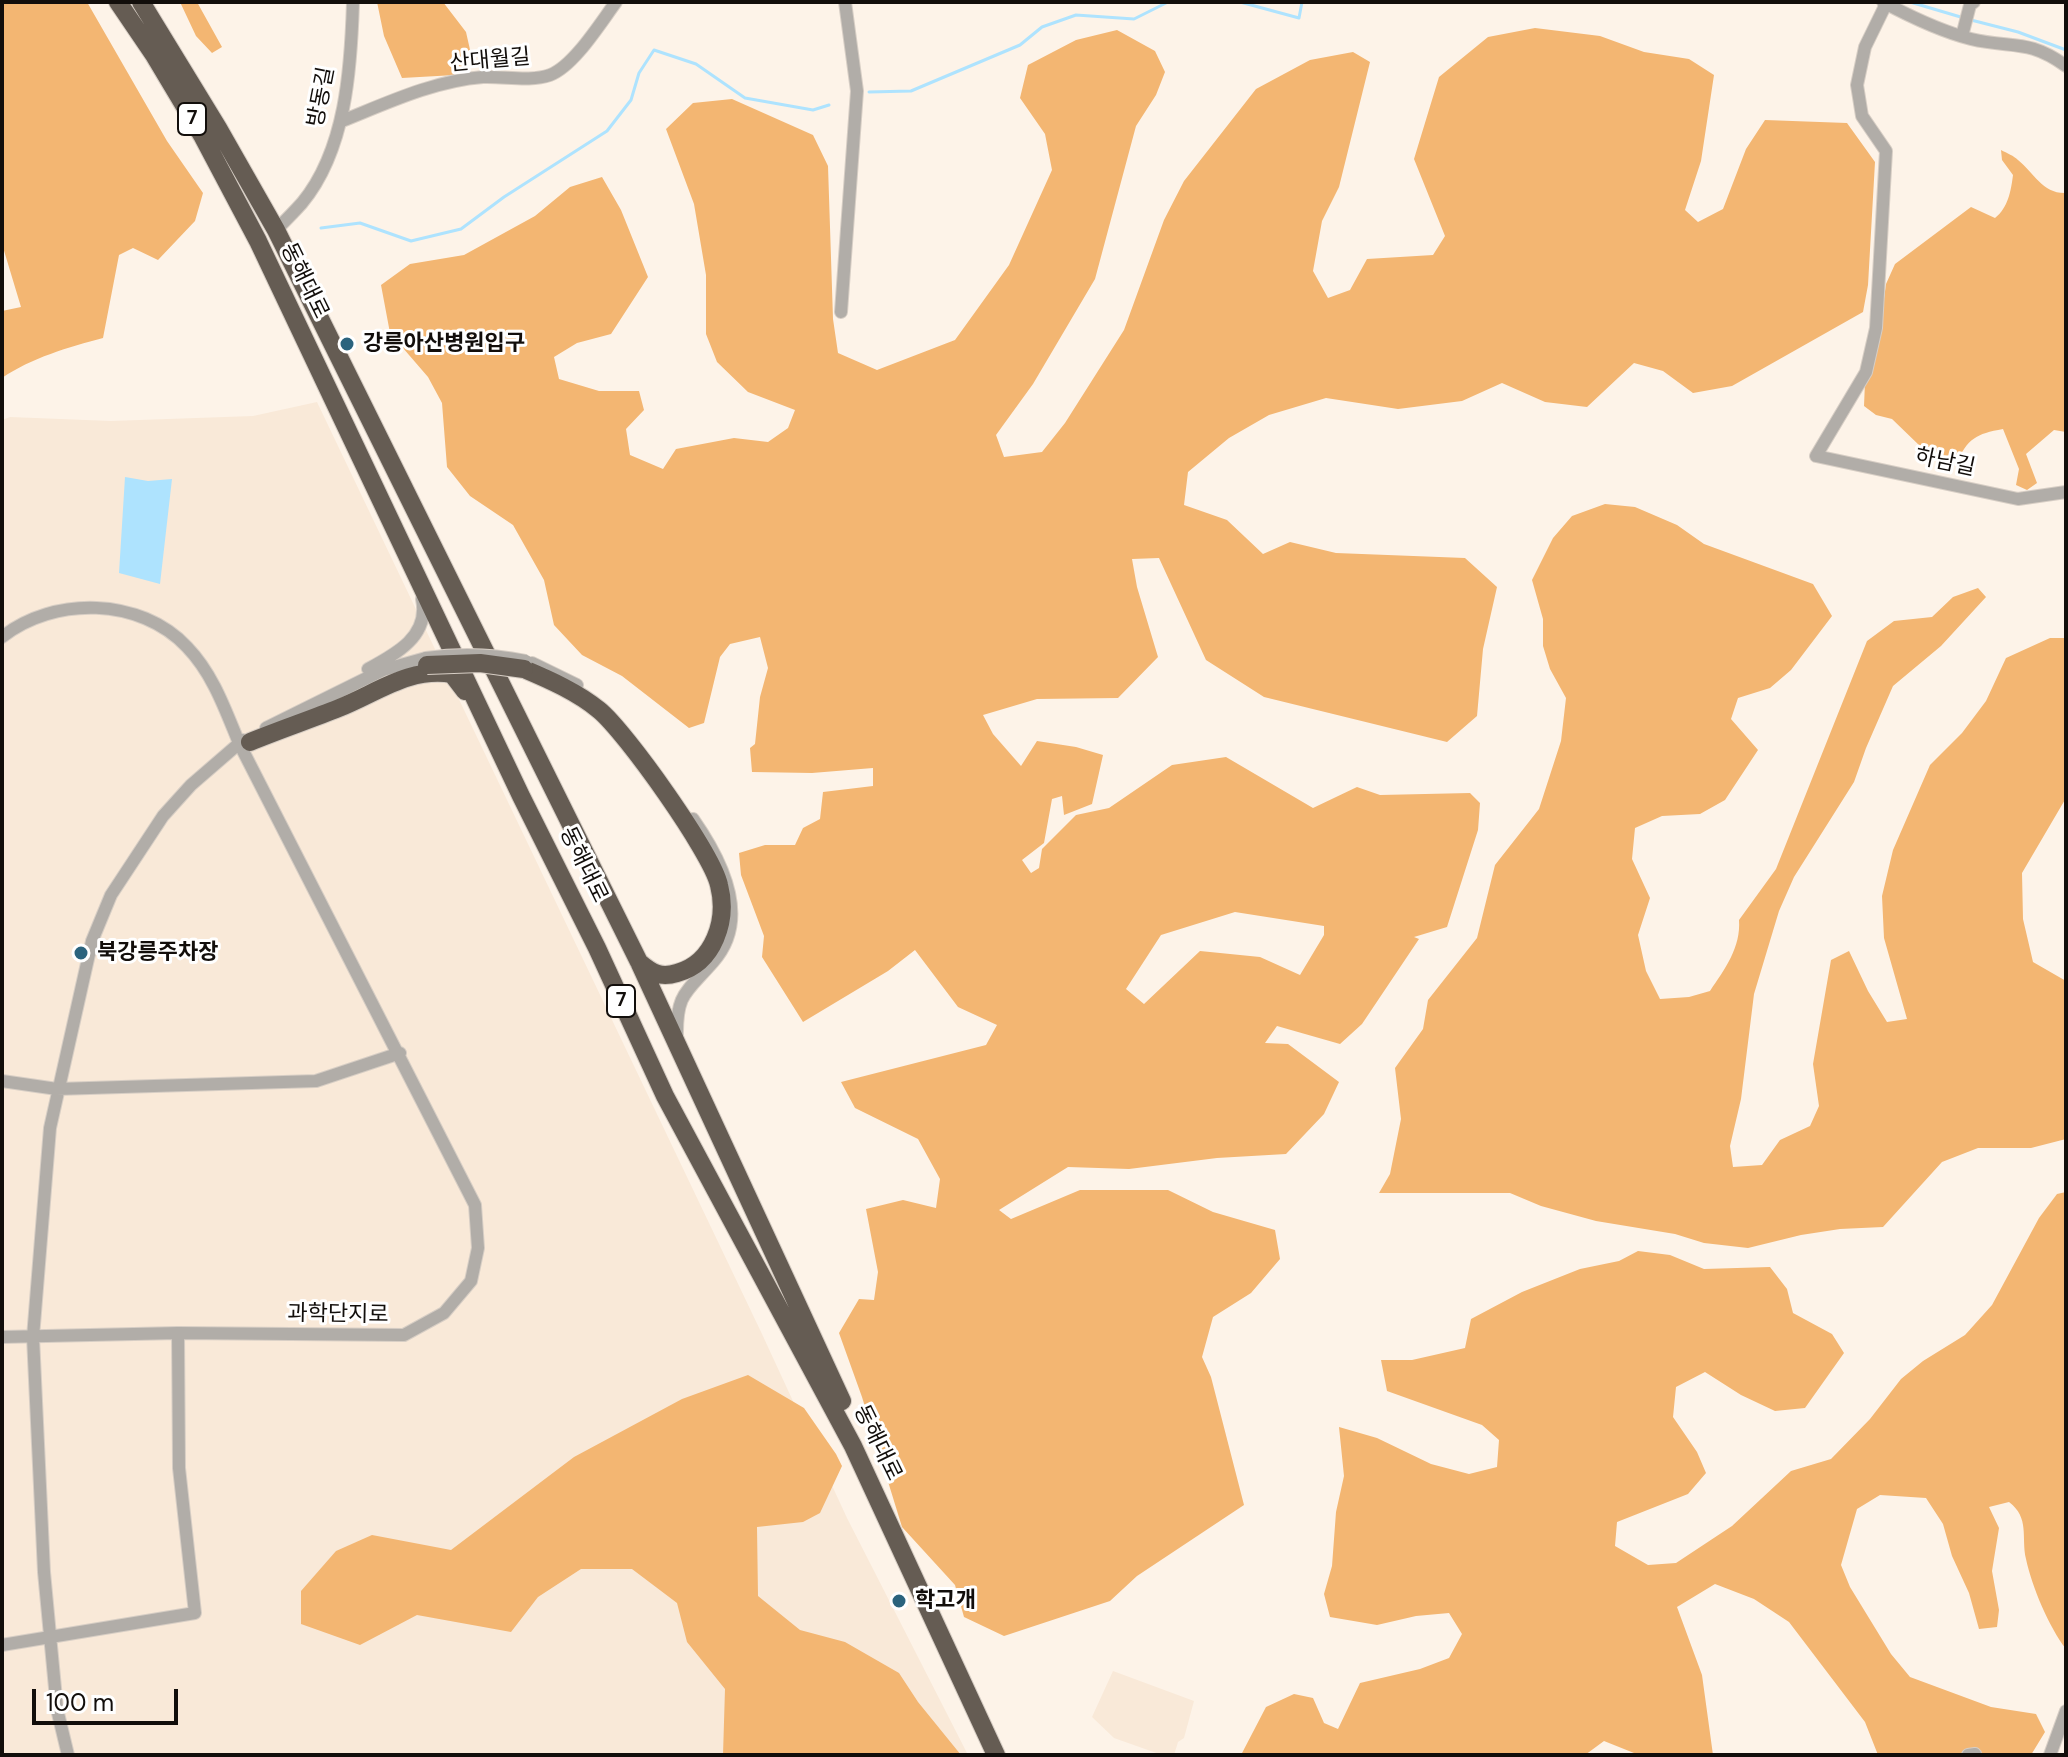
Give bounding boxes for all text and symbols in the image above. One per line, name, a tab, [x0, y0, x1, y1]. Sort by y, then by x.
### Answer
street label: 산대월길	[449, 44, 531, 78]
street label: 방동길	[303, 65, 341, 129]
road number: 7	[178, 103, 206, 135]
street label: 동해대로	[274, 239, 334, 323]
place label: 강릉아산병원입구	[363, 331, 525, 357]
marker: 강릉아산병원입구	[338, 335, 356, 353]
street label: 하남길	[1913, 444, 1977, 482]
street label: 동해대로	[553, 823, 613, 907]
place label: 북강릉주차장	[97, 940, 218, 966]
marker: 북강릉주차장	[72, 944, 90, 962]
road number: 7	[607, 985, 635, 1017]
street label: 과학단지로	[287, 1301, 389, 1329]
street label: 동해대로	[847, 1401, 907, 1485]
place label: 학고개	[915, 1588, 976, 1614]
marker: 학고개	[890, 1592, 908, 1610]
scale bar	[36, 1673, 182, 1723]
text: 100 m	[46, 1687, 114, 1718]

